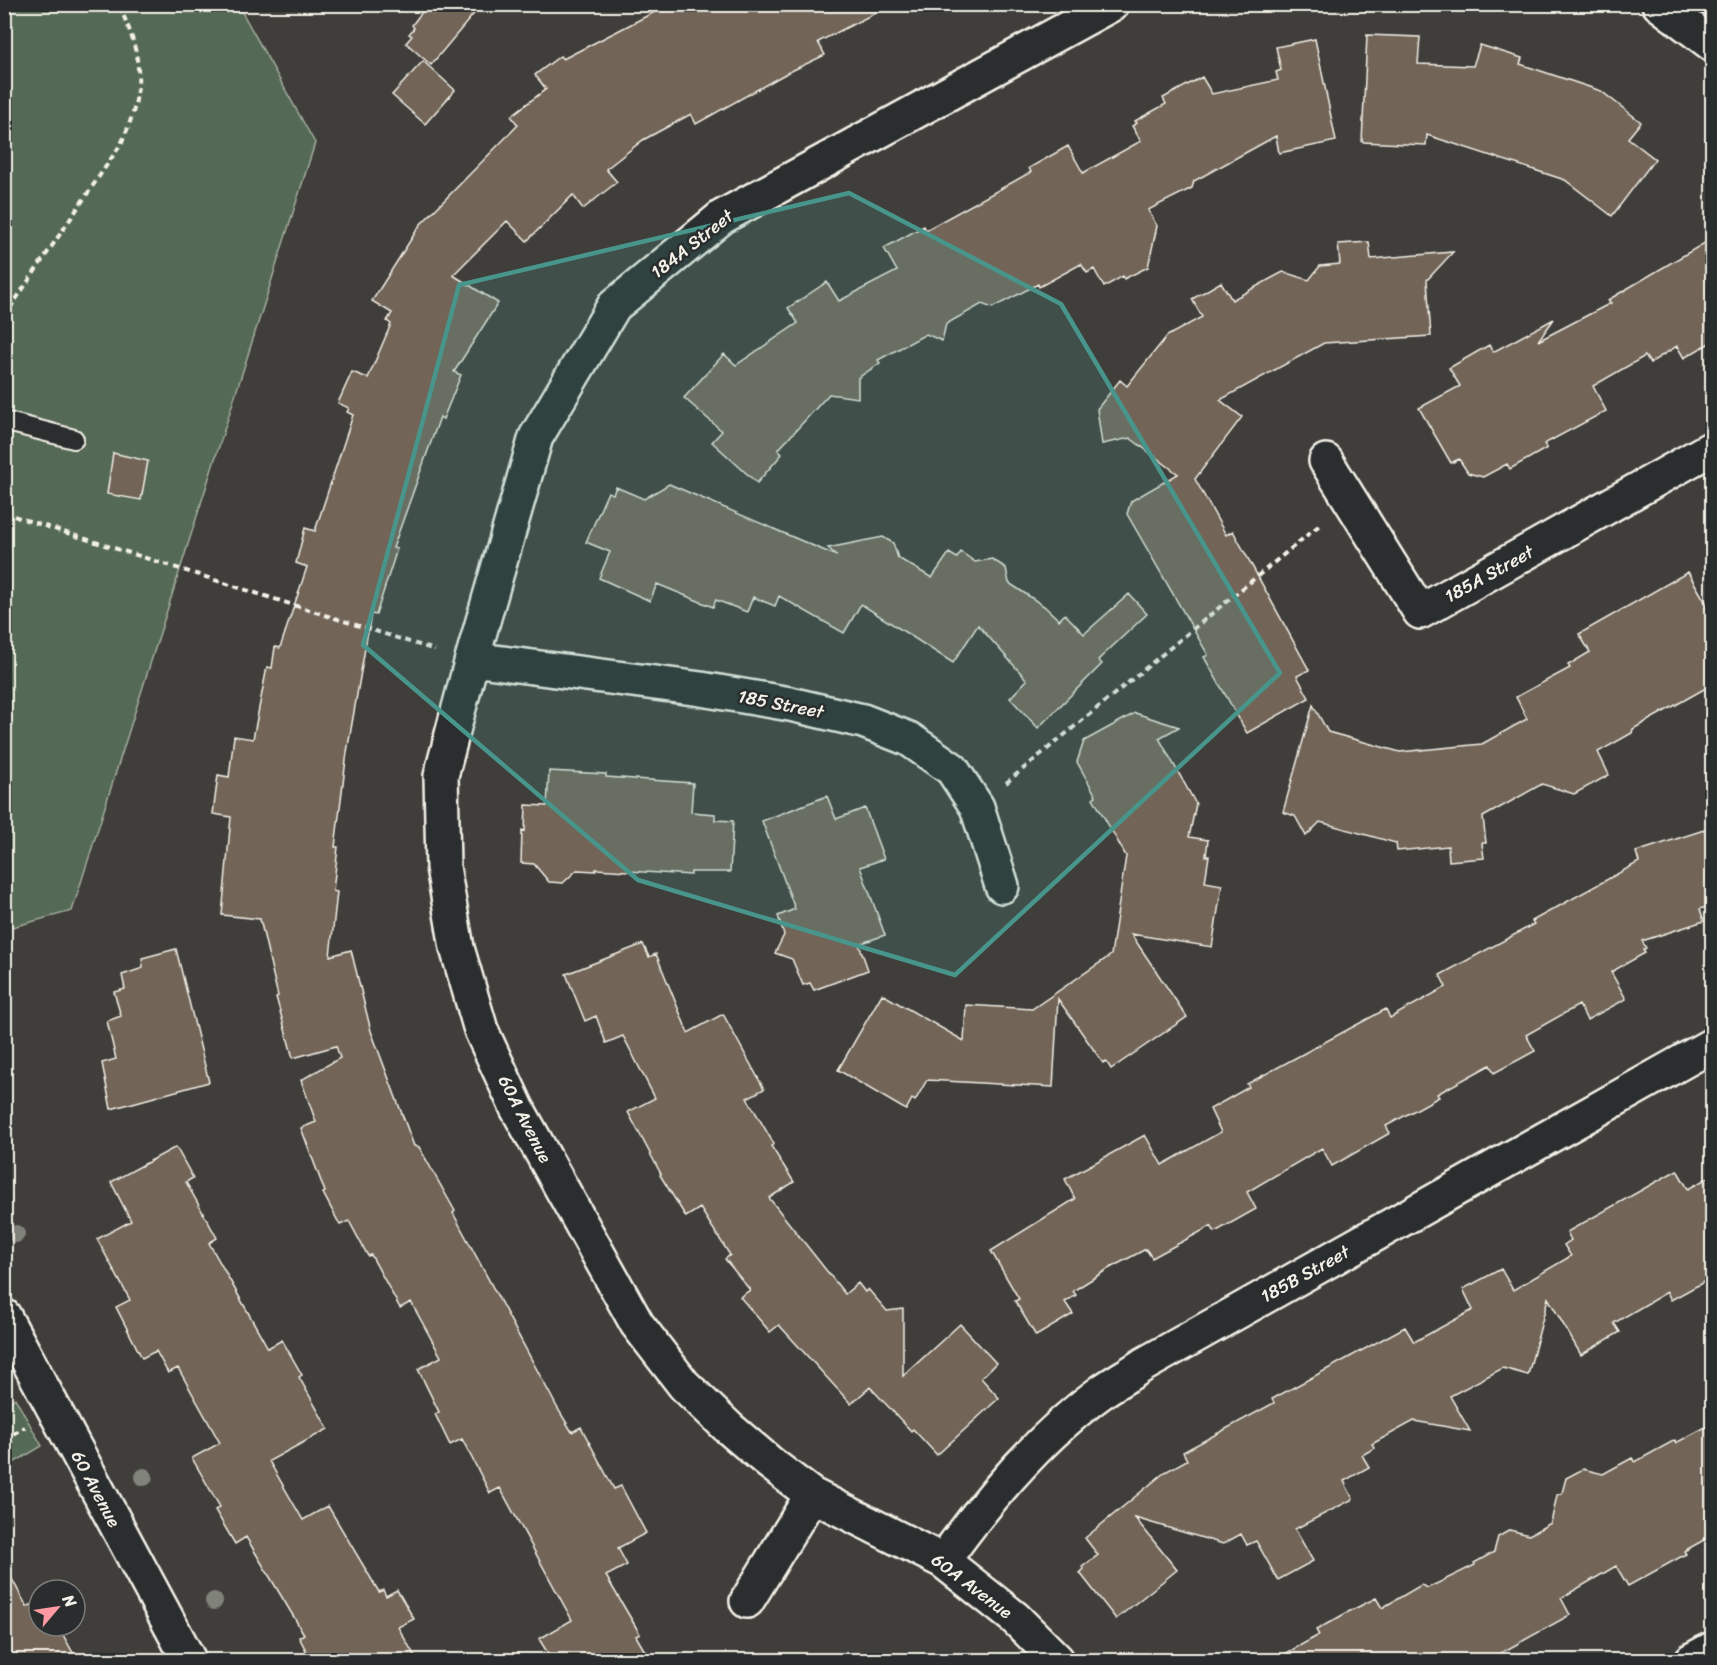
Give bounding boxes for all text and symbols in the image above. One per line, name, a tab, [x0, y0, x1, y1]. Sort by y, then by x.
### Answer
street label: 184A Street	[643, 201, 741, 287]
street label: 185A Street	[1438, 536, 1540, 612]
street label: 185 Street	[735, 680, 827, 728]
street label: 60A Avenue	[489, 1069, 561, 1169]
street label: 185B Street	[1254, 1236, 1356, 1312]
street label: 60 Avenue	[62, 1445, 130, 1534]
street label: 60A Avenue	[924, 1545, 1020, 1628]
north arrow	[27, 1578, 87, 1638]
text: N	[54, 1588, 85, 1614]

